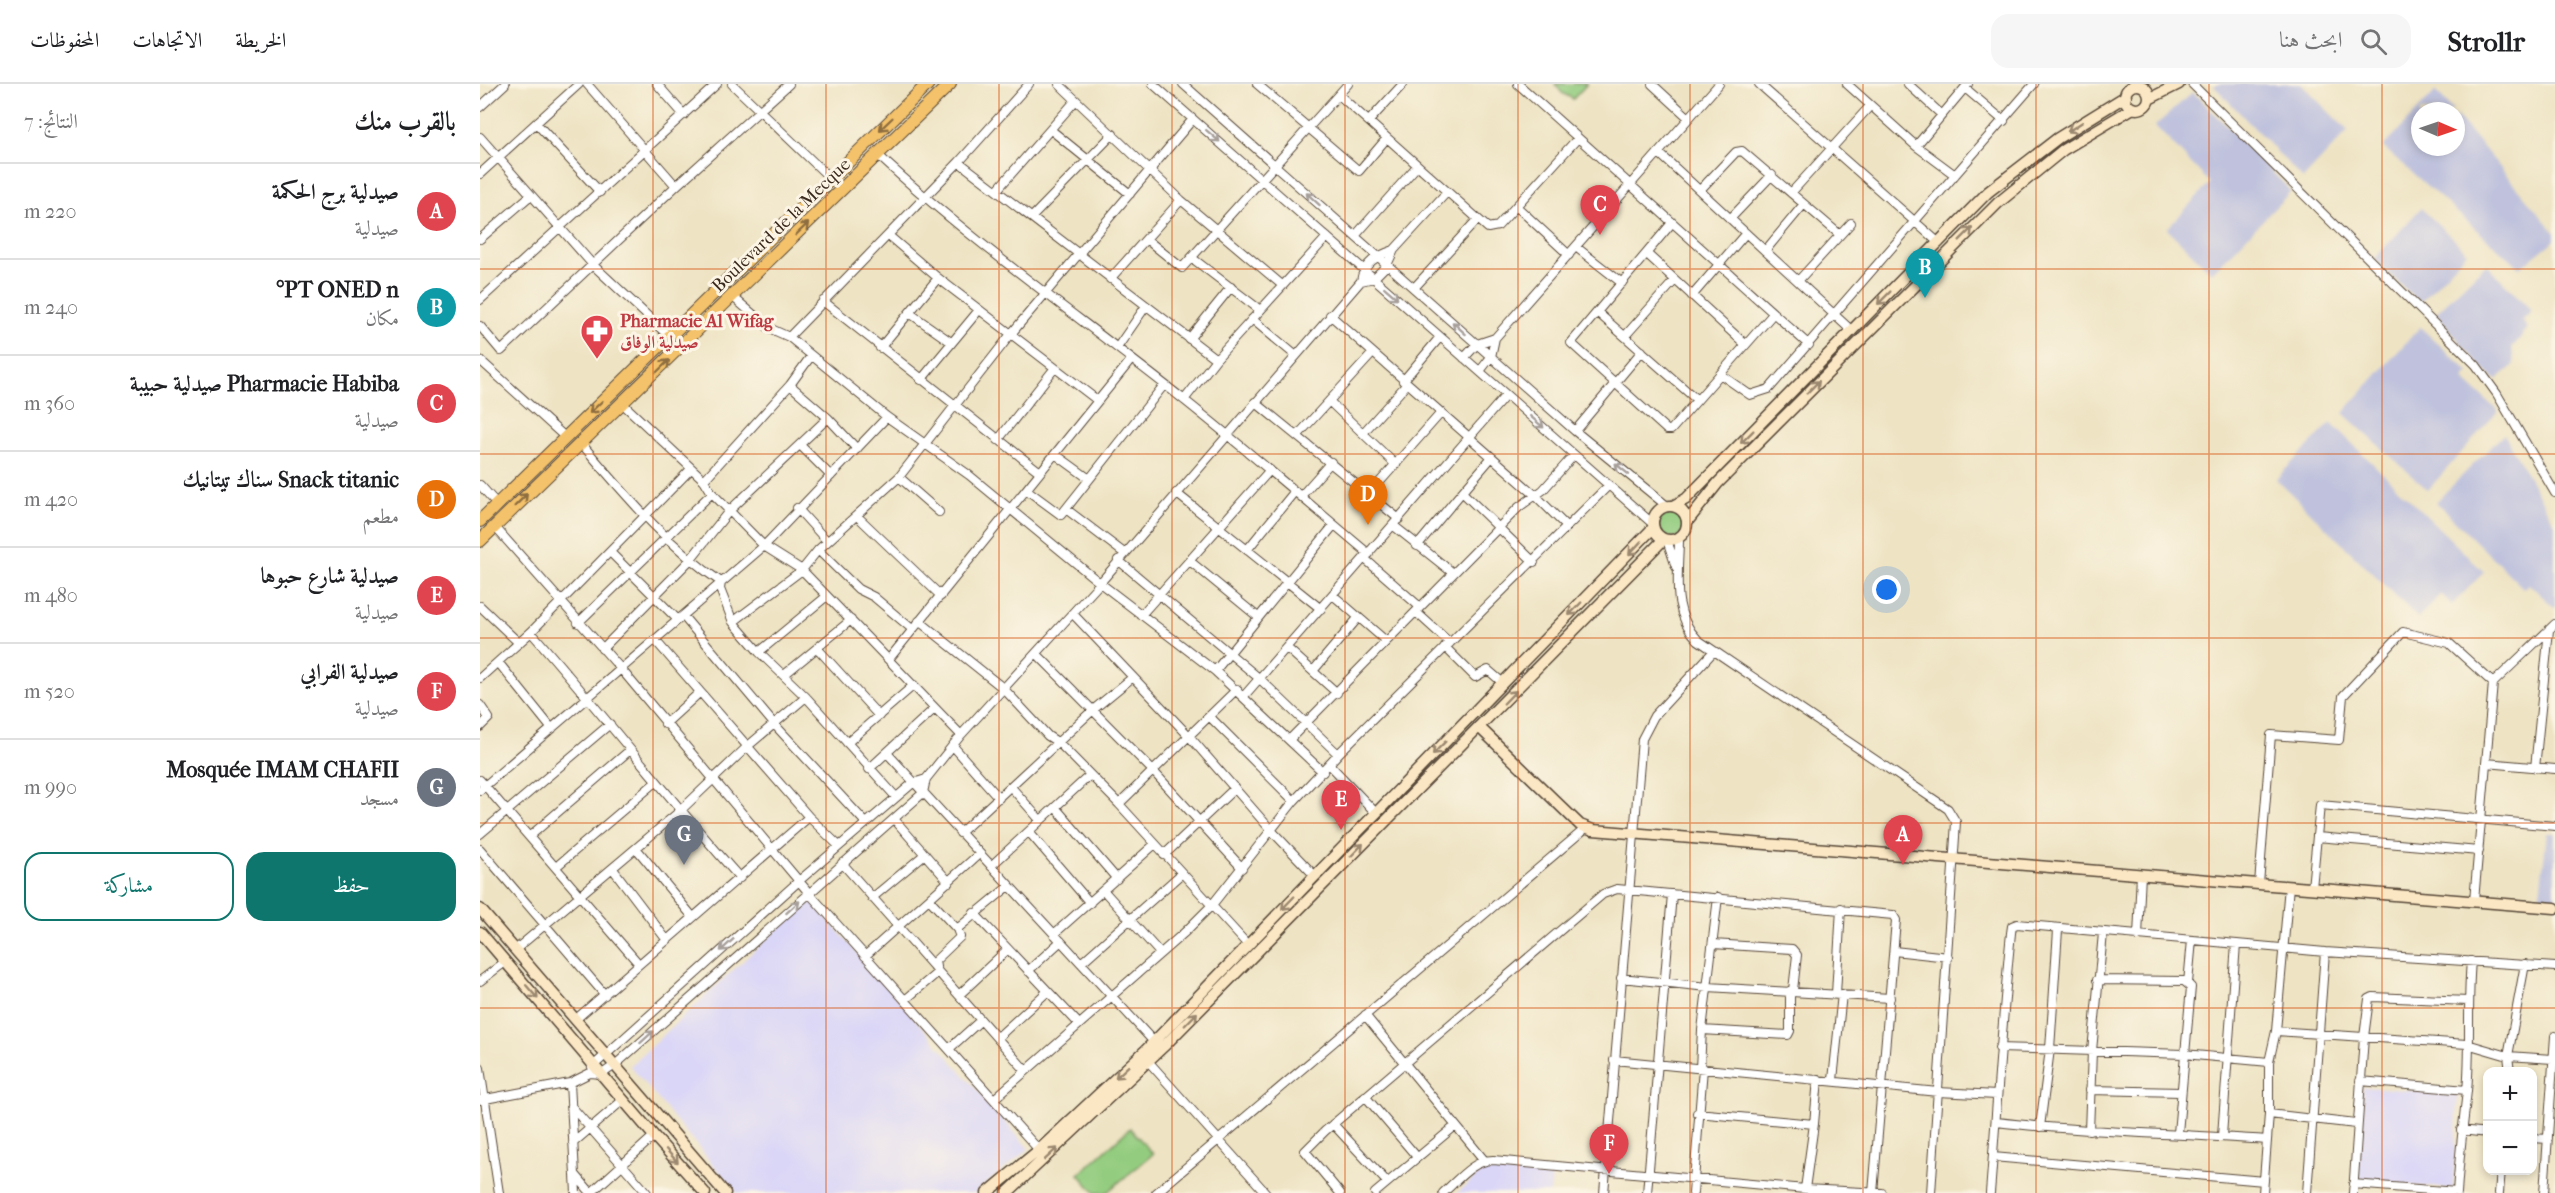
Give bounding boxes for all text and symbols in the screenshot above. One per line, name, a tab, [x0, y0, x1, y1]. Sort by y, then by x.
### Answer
search box	[1991, 14, 2411, 68]
icon: search	[2357, 25, 2390, 58]
text: Strollr	[2447, 25, 2525, 58]
text: ابحث هنا	[2279, 27, 2342, 53]
text: المحفوظات	[30, 28, 99, 52]
text: الاتجاهات	[132, 28, 202, 52]
text: الخريطة	[235, 28, 286, 52]
north arrow	[2411, 102, 2465, 156]
text: بالقرب منك	[354, 106, 456, 137]
text: النتائج: 7	[24, 110, 78, 133]
one-way arrow	[879, 117, 894, 131]
one-way arrow	[2067, 120, 2084, 133]
one-way arrow	[1205, 130, 1221, 143]
street label: Boulevard de la Mecque	[708, 154, 855, 297]
text: صيدلية برج الحكمة	[272, 179, 399, 205]
pin: C	[1580, 186, 1620, 235]
one-way arrow	[1305, 192, 1320, 206]
text: 220 m	[24, 200, 77, 223]
text: A	[430, 200, 443, 223]
text: صيدلية	[355, 217, 399, 240]
one-way arrow	[795, 222, 810, 237]
one-way arrow	[1958, 227, 1973, 242]
pin: B	[1906, 248, 1944, 298]
text: PT ONED n°	[276, 277, 399, 303]
one-way arrow	[1383, 286, 1398, 300]
one-way arrow	[1877, 291, 1891, 306]
text: 240 m	[24, 296, 78, 319]
text: B	[430, 296, 443, 319]
text: مكان	[365, 307, 399, 330]
place label: Pharmacie Al Wifag صيدلية الوفاق	[620, 311, 775, 353]
pharmacy icon: Pharmacie Al Wifag صيدلية الوفاق	[579, 313, 615, 360]
one-way arrow	[1451, 321, 1466, 335]
one-way arrow	[655, 358, 670, 373]
text: Pharmacie Habiba صيدلية حبيبة	[130, 371, 399, 397]
one-way arrow	[1806, 380, 1821, 395]
text: 360 m	[24, 392, 75, 415]
text: C	[430, 392, 443, 415]
one-way arrow	[589, 400, 604, 415]
text: صيدلية	[355, 409, 399, 432]
one-way arrow	[1529, 415, 1544, 429]
one-way arrow	[1740, 430, 1754, 445]
one-way arrow	[1614, 463, 1630, 476]
text: Snack titanic سناك تيتانيك	[182, 467, 399, 493]
pin: D	[1348, 476, 1388, 525]
text: 420 m	[24, 488, 78, 511]
text: D	[429, 488, 444, 511]
one-way arrow	[514, 493, 529, 508]
text: مطعم	[362, 505, 399, 528]
one-way arrow	[1628, 540, 1642, 555]
text: صيدلية شارع حبوها	[260, 563, 399, 589]
your location	[1872, 575, 1901, 604]
text: 480 m	[24, 584, 78, 607]
text: E	[430, 584, 443, 607]
text: صيدلية	[355, 601, 399, 624]
one-way arrow	[1568, 602, 1583, 617]
text: صيدلية الفرابي	[300, 659, 399, 685]
text: 520 m	[24, 680, 75, 703]
text: F	[431, 680, 442, 703]
one-way arrow	[1502, 690, 1516, 705]
text: صيدلية	[355, 697, 399, 720]
one-way arrow	[1431, 741, 1446, 756]
text: Mosquée IMAM CHAFII	[166, 757, 399, 783]
text: 990 m	[24, 776, 77, 799]
text: G	[429, 776, 444, 799]
pin: E	[1322, 780, 1360, 830]
text: مسجد	[360, 787, 399, 810]
pin: G	[664, 816, 704, 865]
pin: A	[1884, 816, 1922, 865]
one-way arrow	[1350, 842, 1364, 857]
button: مشاركة	[24, 852, 234, 921]
button: حفظ	[246, 852, 456, 921]
one-way arrow	[1281, 895, 1295, 910]
one-way arrow	[785, 900, 800, 914]
one-way arrow	[720, 938, 735, 952]
one-way arrow	[525, 984, 539, 999]
one-way arrow	[1183, 1011, 1198, 1026]
one-way arrow	[639, 1030, 654, 1044]
one-way arrow	[1115, 1065, 1130, 1079]
map controls	[2483, 1067, 2537, 1175]
button: +	[2483, 1067, 2537, 1121]
button: −	[2483, 1121, 2537, 1175]
pin: F	[1590, 1124, 1628, 1174]
one-way arrow	[1043, 1147, 1058, 1161]
one-way arrow	[665, 1149, 679, 1164]

